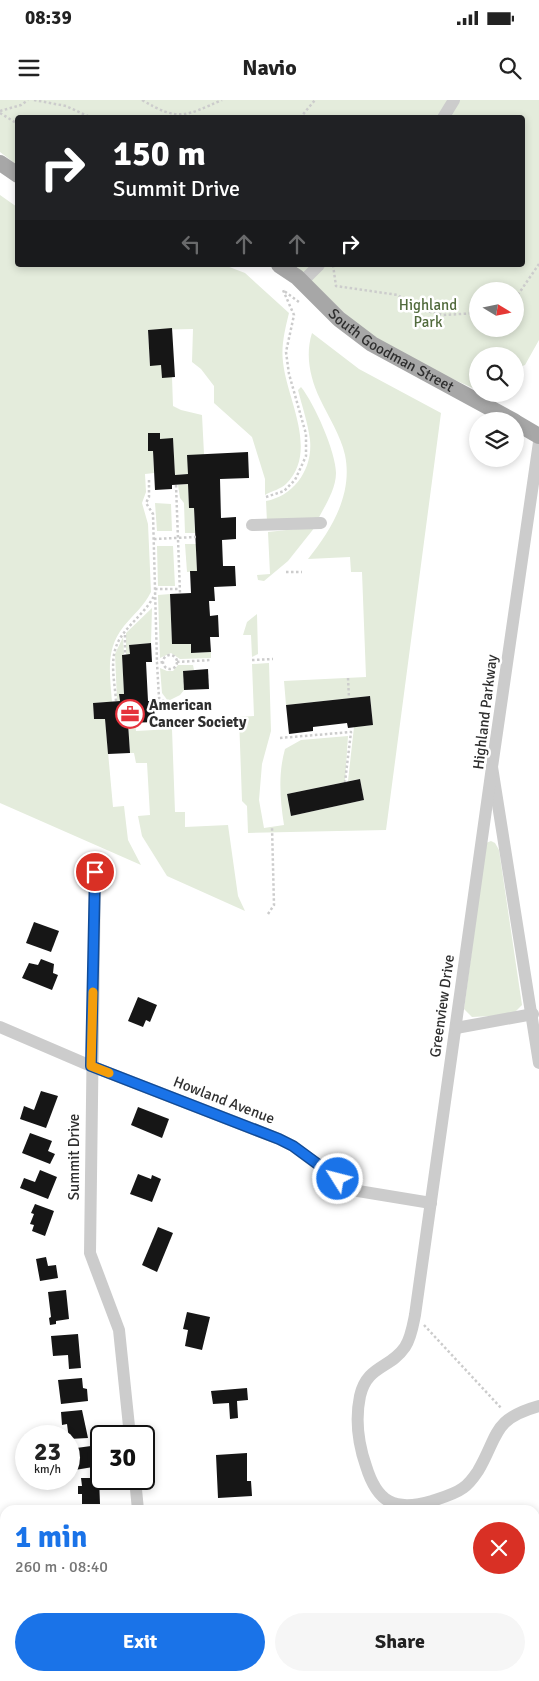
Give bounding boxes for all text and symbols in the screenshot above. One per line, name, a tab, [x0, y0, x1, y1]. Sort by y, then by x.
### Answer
text: 08:39	[25, 6, 72, 30]
icon: menu	[15, 54, 43, 82]
text: Navio	[242, 54, 297, 81]
icon: search	[496, 54, 524, 82]
text: 150 m	[113, 132, 206, 175]
icon: right	[30, 135, 95, 200]
text: Summit Drive	[113, 175, 240, 202]
icon: left	[177, 230, 205, 258]
icon: ahead	[230, 230, 258, 258]
icon: ahead	[283, 230, 311, 258]
icon: right	[336, 230, 364, 258]
north arrow	[469, 282, 524, 338]
map controls	[469, 282, 524, 467]
park label: Highland Park	[399, 296, 457, 331]
street label: South Goodman Street	[325, 305, 457, 396]
button: search	[469, 347, 524, 402]
button: layers	[469, 412, 524, 467]
street label: Highland Parkway	[469, 653, 501, 771]
place label: American Cancer Society	[149, 696, 247, 731]
office icon: American Cancer Society	[115, 699, 145, 729]
pin	[74, 851, 116, 893]
icon: arrive	[81, 858, 109, 886]
street label: Greenview Drive	[426, 953, 458, 1059]
street label: Howland Avenue	[171, 1072, 277, 1128]
street label: Summit Drive	[65, 1114, 83, 1200]
position arrow	[311, 1152, 363, 1204]
speed limit sign: 30	[90, 1425, 155, 1490]
text: 23	[34, 1436, 61, 1467]
text: km/h	[34, 1462, 61, 1477]
text: 1 min	[15, 1519, 87, 1556]
button: close	[473, 1522, 525, 1574]
text: 260 m · 08:40	[15, 1557, 108, 1577]
button: Exit	[15, 1613, 265, 1671]
button: Share	[275, 1613, 525, 1671]

